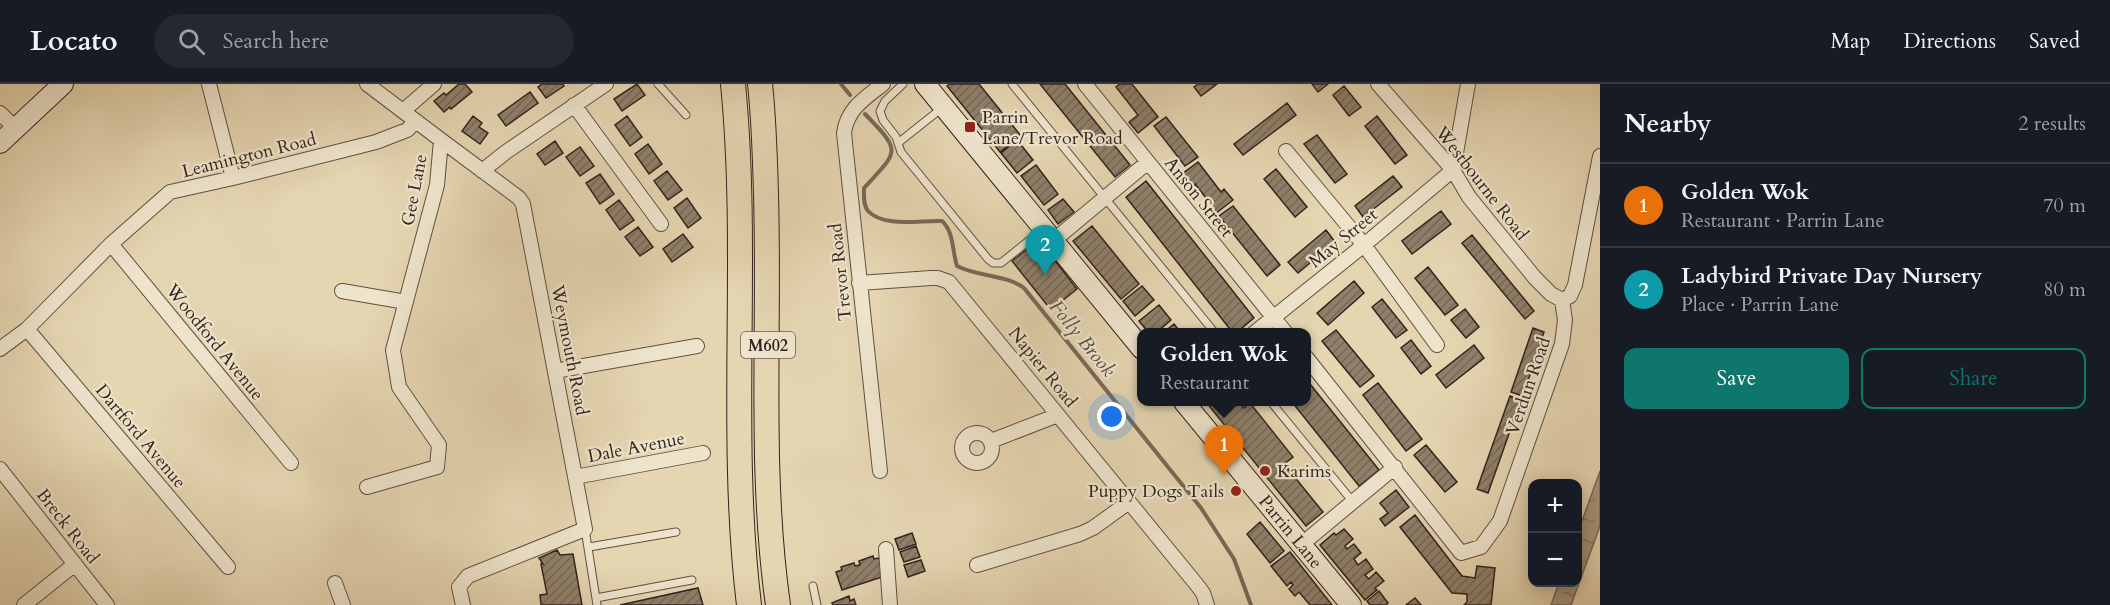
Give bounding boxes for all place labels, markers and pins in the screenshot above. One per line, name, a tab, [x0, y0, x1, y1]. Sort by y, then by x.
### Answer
place label: Parrin Lane/Trevor Road	[982, 105, 1123, 151]
marker: Parrin Lane/Trevor Road	[963, 120, 977, 134]
pin: 2	[1026, 226, 1064, 275]
pin: 1	[1204, 426, 1244, 475]
place label: Karims	[1277, 459, 1331, 484]
marker: Karims	[1258, 464, 1272, 478]
place label: Puppy Dogs Tails	[1088, 479, 1224, 504]
marker: Puppy Dogs Tails	[1229, 484, 1243, 498]

